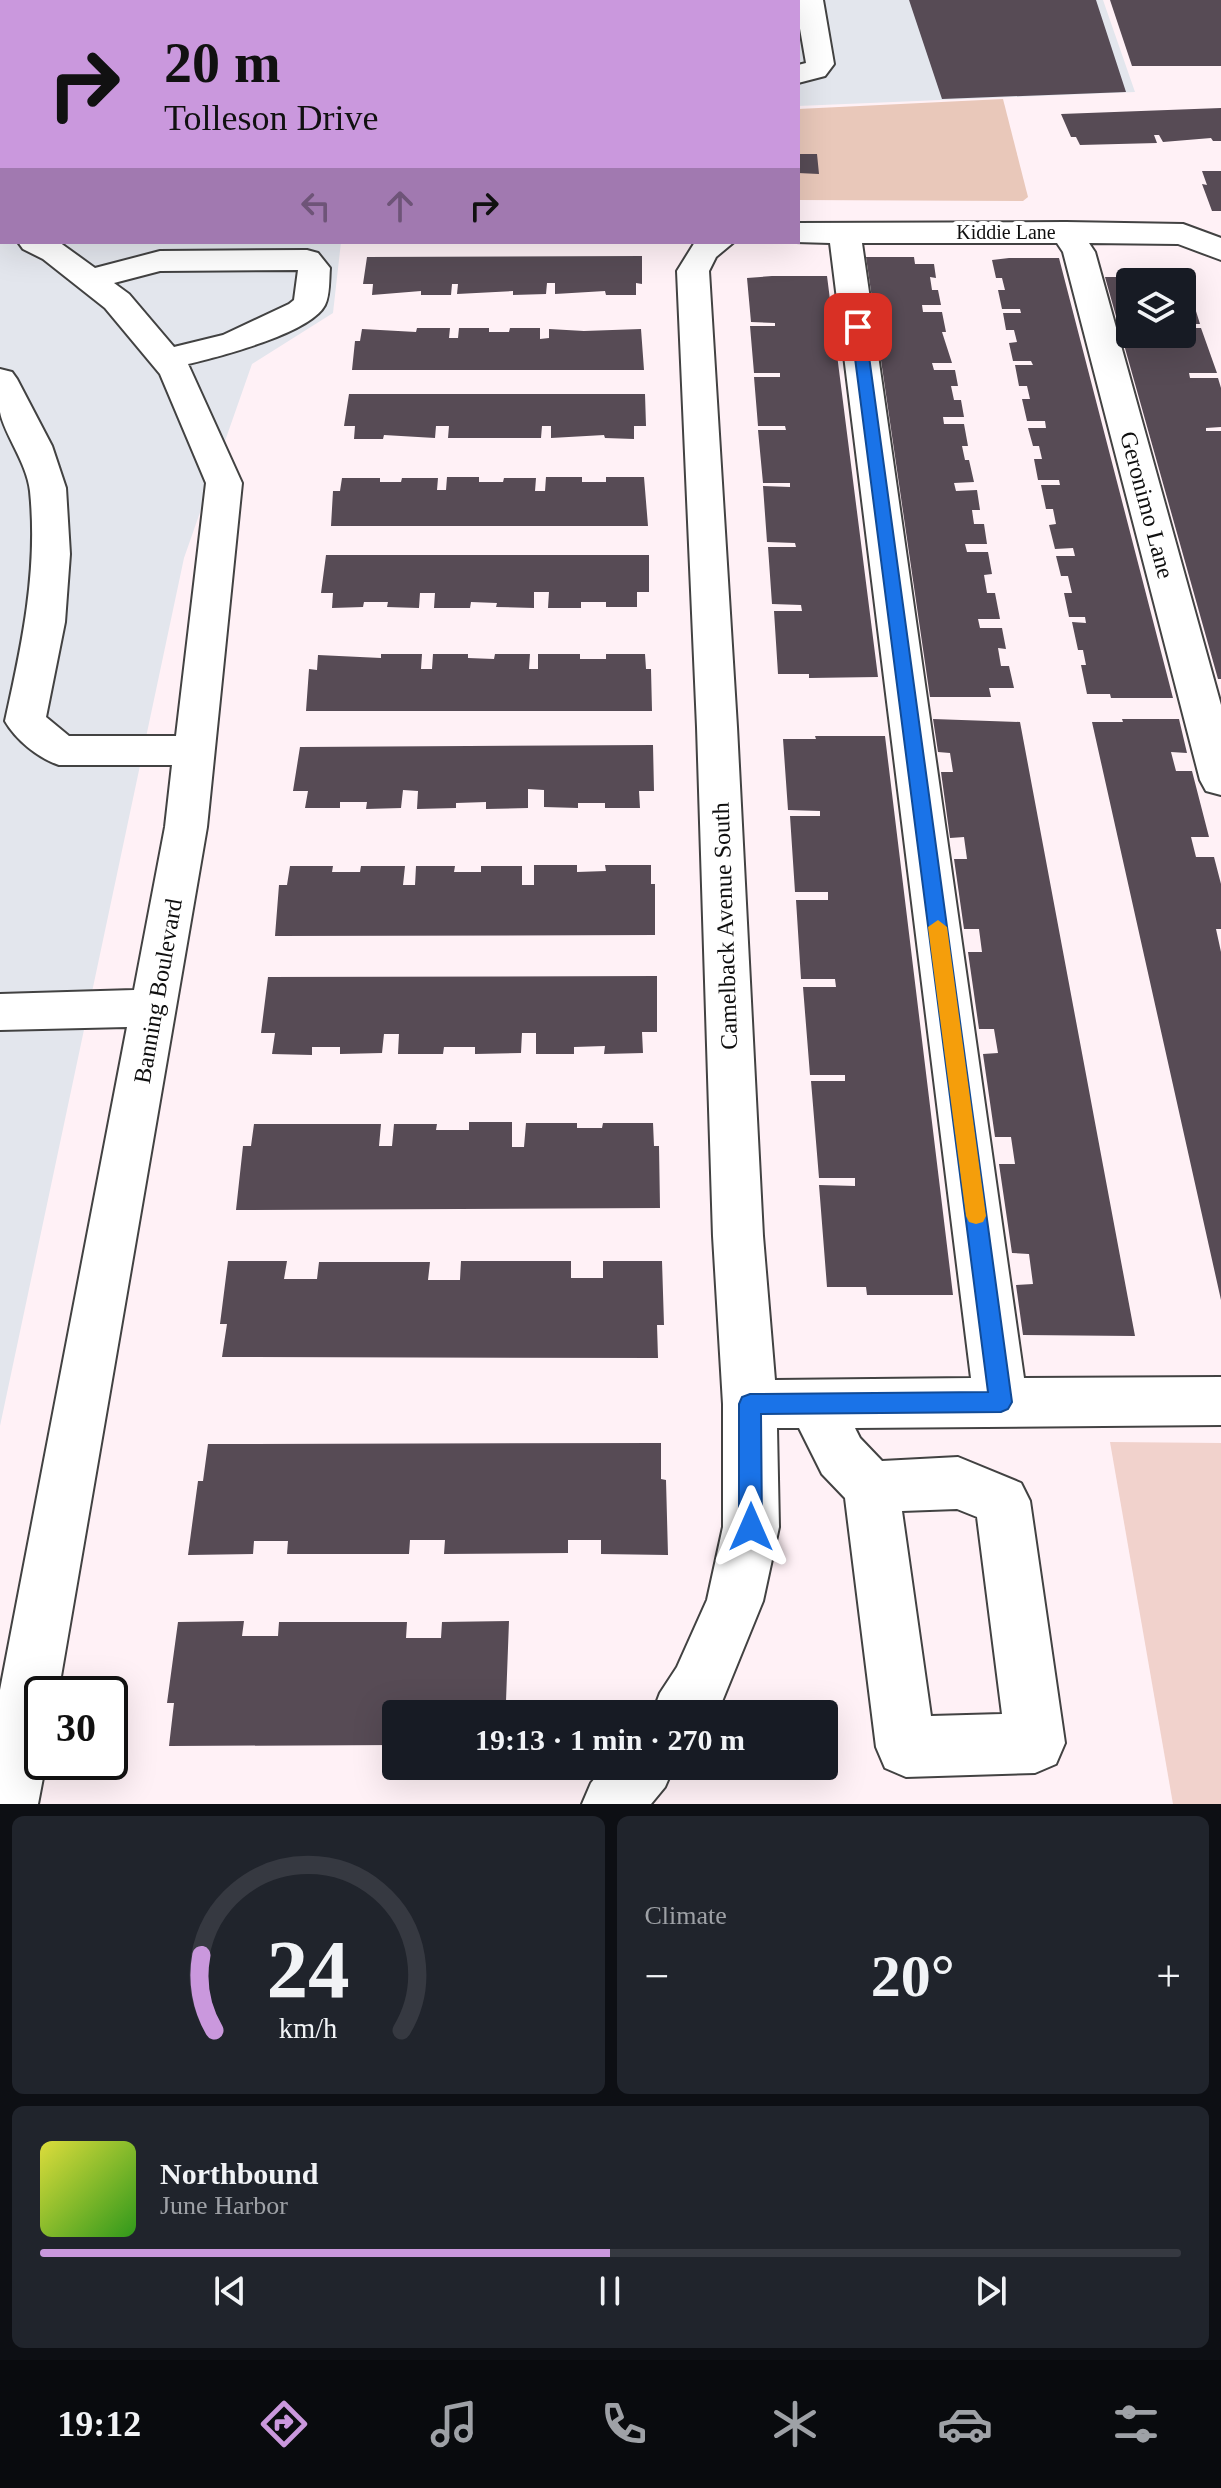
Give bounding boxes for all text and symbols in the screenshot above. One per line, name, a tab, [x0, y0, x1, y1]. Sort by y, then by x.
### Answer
icon: right	[32, 32, 136, 136]
text: 20 m	[164, 32, 281, 94]
text: Tolleson Drive	[164, 98, 378, 138]
icon: left	[294, 184, 338, 228]
icon: ahead	[378, 184, 422, 228]
icon: right	[462, 184, 506, 228]
street label: Kiddie Lane	[956, 221, 1056, 243]
map controls	[1116, 268, 1196, 348]
button: layers	[1116, 268, 1196, 348]
pin	[824, 293, 892, 361]
icon: arrive	[836, 305, 880, 349]
street label: Geronimo Lane	[1115, 429, 1179, 581]
street label: Camelback Avenue South	[708, 802, 742, 1050]
street label: Banning Boulevard	[129, 897, 187, 1085]
position arrow	[709, 1485, 793, 1569]
speed limit sign: 30	[24, 1676, 128, 1780]
text: 19:13 · 1 min · 270 m	[475, 1723, 745, 1756]
text: Climate	[645, 1901, 727, 1930]
text: 24	[267, 1923, 350, 2015]
text: 20°	[871, 1943, 955, 2009]
text: −	[645, 1952, 669, 2001]
text: +	[1156, 1952, 1181, 2001]
text: km/h	[279, 2013, 338, 2044]
text: Northbound	[160, 2157, 318, 2190]
text: June Harbor	[160, 2191, 288, 2220]
icon: previous	[208, 2269, 252, 2313]
icon: pause	[588, 2269, 632, 2313]
icon: next	[969, 2269, 1013, 2313]
icon: directions	[256, 2396, 312, 2452]
icon: music	[426, 2396, 482, 2452]
icon: phone	[596, 2396, 652, 2452]
icon: climate	[767, 2396, 823, 2452]
icon: car	[937, 2396, 993, 2452]
icon: filters	[1108, 2396, 1164, 2452]
text: 19:12	[57, 2404, 141, 2444]

